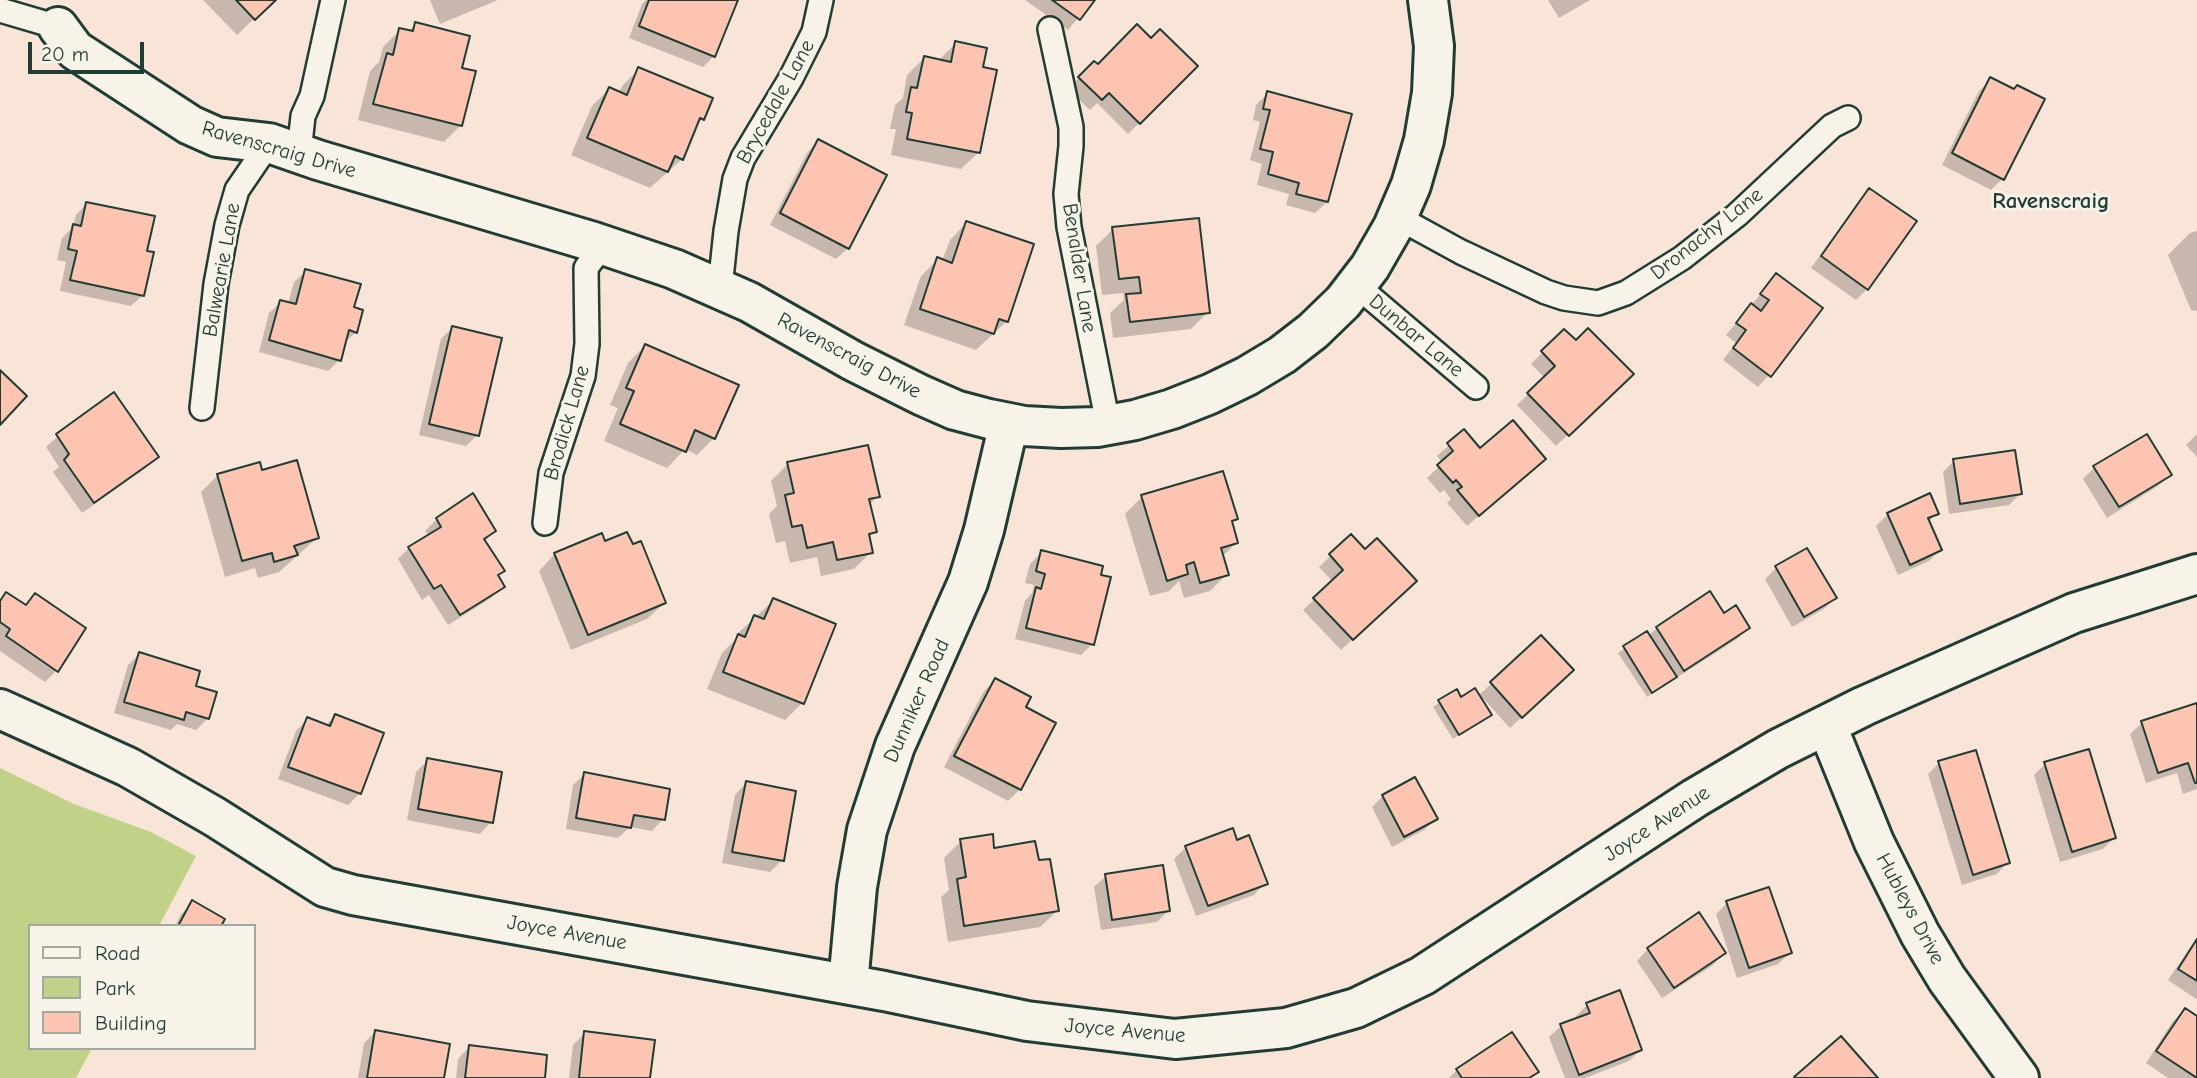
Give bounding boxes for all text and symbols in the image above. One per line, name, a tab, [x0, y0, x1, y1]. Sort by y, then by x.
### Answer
scale bar	[32, 28, 147, 72]
street label: Brycedale Lane	[731, 35, 821, 169]
text: 20 m	[41, 42, 89, 66]
street label: Ravenscraig Drive	[199, 116, 359, 184]
street label: Dronachy Lane	[1646, 182, 1768, 286]
district label: Ravenscraig	[1992, 187, 2110, 215]
street label: Balwearie Lane	[198, 201, 246, 339]
street label: Benalder Lane	[1056, 201, 1102, 335]
street label: Dunbar Lane	[1363, 289, 1469, 383]
street label: Ravenscraig Drive	[773, 307, 925, 405]
street label: Brodick Lane	[539, 363, 595, 483]
street label: Dunniker Road	[878, 635, 956, 767]
street label: Joyce Avenue	[1599, 780, 1715, 868]
street label: Hubleys Drive	[1870, 849, 1950, 969]
street label: Joyce Avenue	[505, 910, 629, 956]
legend	[28, 924, 256, 1050]
text: Road	[95, 941, 140, 965]
text: Park	[95, 976, 135, 1000]
text: Building	[95, 1011, 167, 1035]
street label: Joyce Avenue	[1063, 1013, 1187, 1049]

